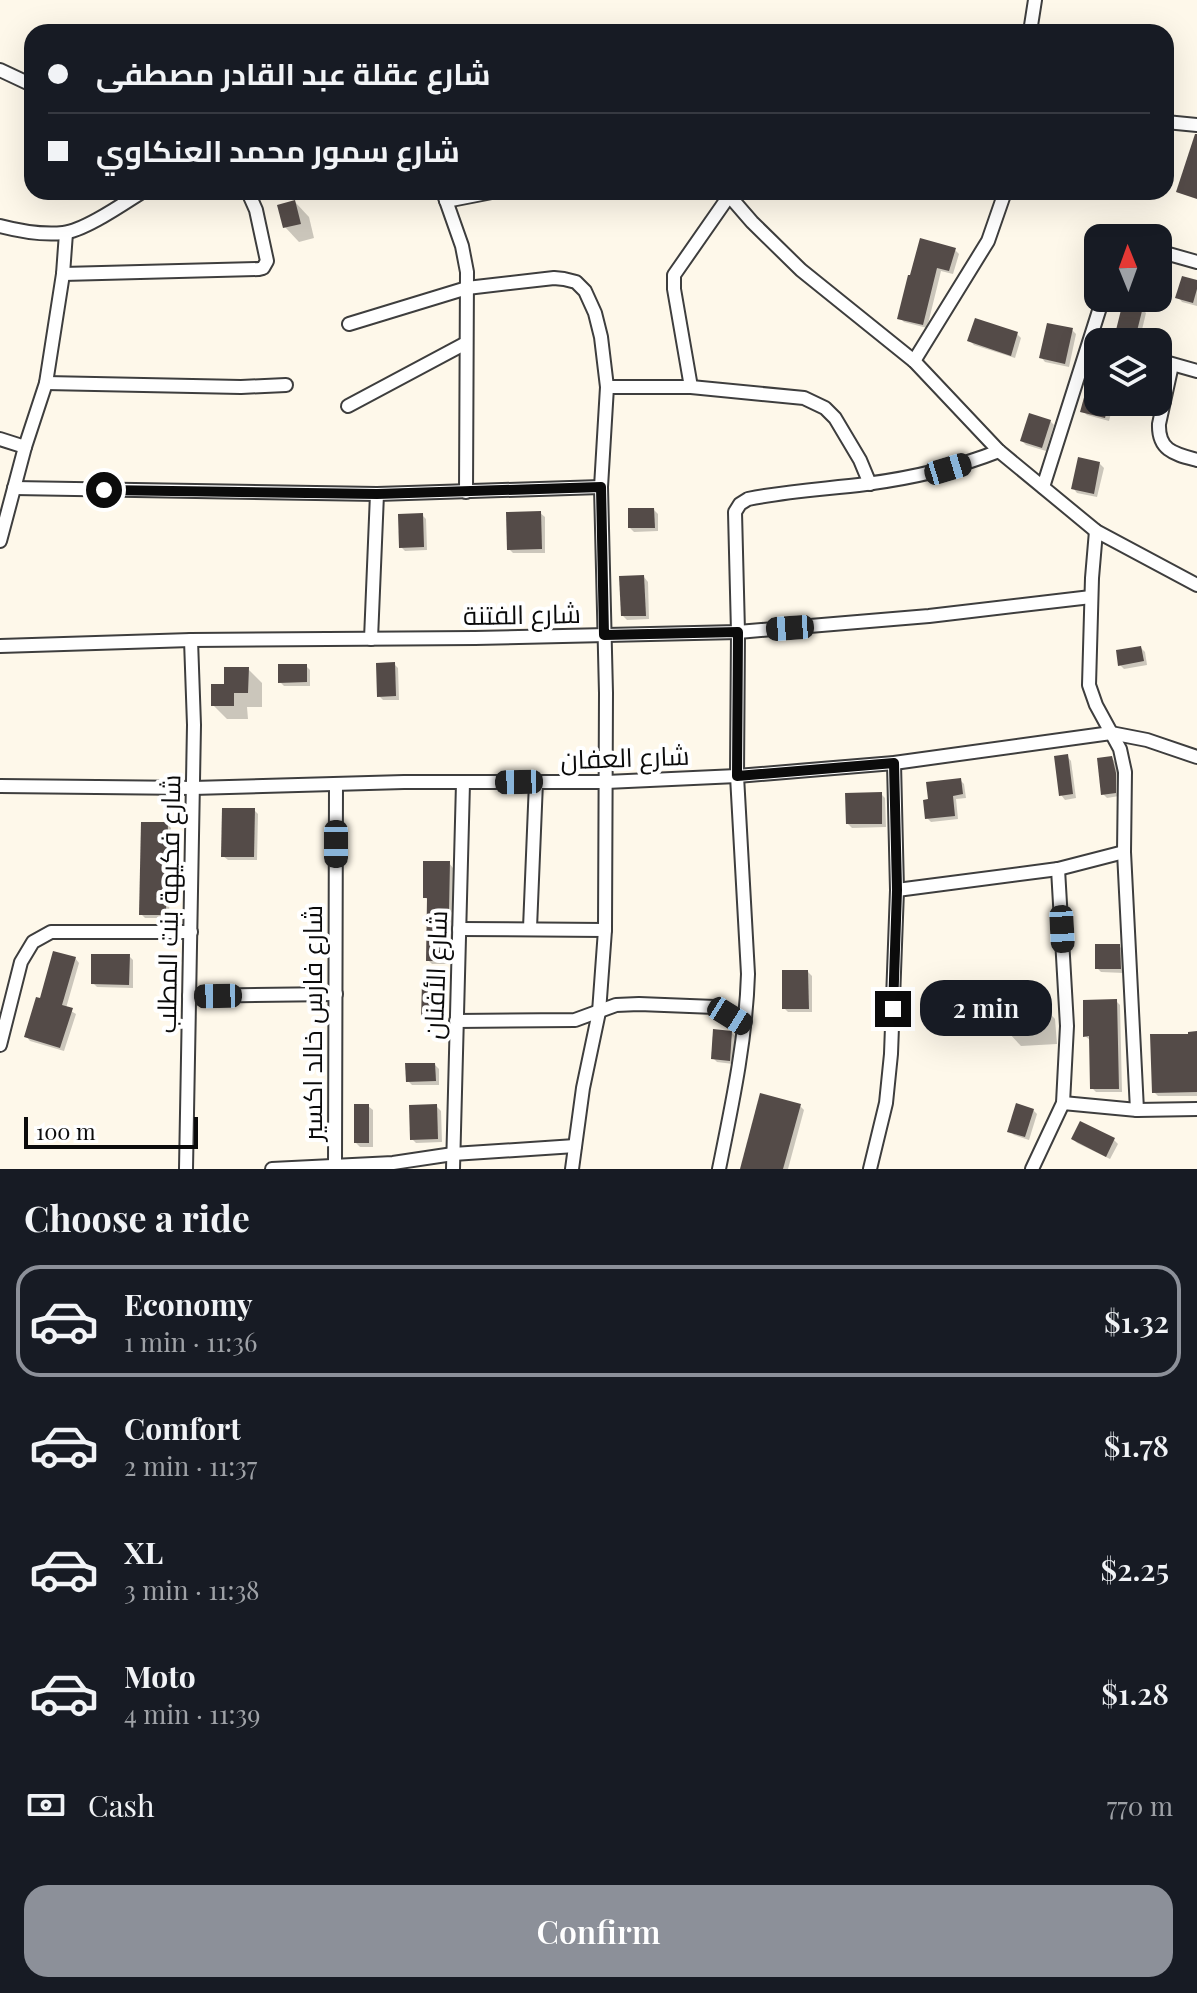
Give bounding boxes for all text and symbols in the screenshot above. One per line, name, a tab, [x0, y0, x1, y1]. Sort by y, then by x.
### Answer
text: شارع عقلة عبد القادر مصطفى	[96, 53, 491, 93]
text: شارع سمور محمد العنكاوي	[96, 130, 460, 170]
north arrow	[1084, 224, 1172, 312]
map controls	[1084, 224, 1172, 416]
button: layers	[1084, 328, 1172, 416]
car	[922, 451, 974, 487]
route start	[86, 472, 122, 508]
street label: شارع الفتنة	[463, 595, 581, 633]
car	[765, 614, 815, 642]
street label: شارع العفان	[560, 737, 690, 777]
car	[495, 770, 543, 794]
street label: شارع فكيهة بنت المطلب	[148, 774, 188, 1034]
car	[324, 820, 348, 868]
car	[1049, 904, 1075, 954]
street label: شارع فارس خالد اكسير	[294, 905, 330, 1143]
street label: شارع الأفنان	[415, 910, 455, 1040]
callout: 2 min	[921, 981, 1053, 1037]
car	[194, 984, 242, 1008]
text: 2 min	[953, 990, 1019, 1025]
route end	[875, 991, 911, 1027]
car	[703, 993, 757, 1039]
scale bar	[24, 1113, 198, 1149]
text: 100 m	[36, 1116, 96, 1146]
text: Choose a ride	[24, 1193, 250, 1241]
text: Economy	[124, 1284, 253, 1324]
icon: car	[28, 1285, 100, 1357]
text: $1.32	[1104, 1301, 1169, 1341]
text: 1 min · 11:36	[124, 1324, 257, 1359]
text: Comfort	[124, 1408, 241, 1448]
icon: car	[28, 1409, 100, 1481]
text: $1.78	[1104, 1425, 1169, 1465]
text: 2 min · 11:37	[124, 1448, 257, 1483]
text: XL	[124, 1532, 163, 1572]
icon: car	[28, 1533, 100, 1605]
text: $2.25	[1100, 1549, 1169, 1589]
text: 3 min · 11:38	[124, 1572, 260, 1607]
text: Moto	[124, 1656, 196, 1696]
icon: car	[28, 1657, 100, 1729]
text: $1.28	[1101, 1673, 1169, 1713]
text: 4 min · 11:39	[124, 1696, 260, 1731]
icon: cash	[24, 1783, 68, 1827]
text: Cash	[88, 1785, 155, 1825]
text: 770 m	[1107, 1788, 1173, 1823]
button: Confirm	[24, 1885, 1173, 1977]

